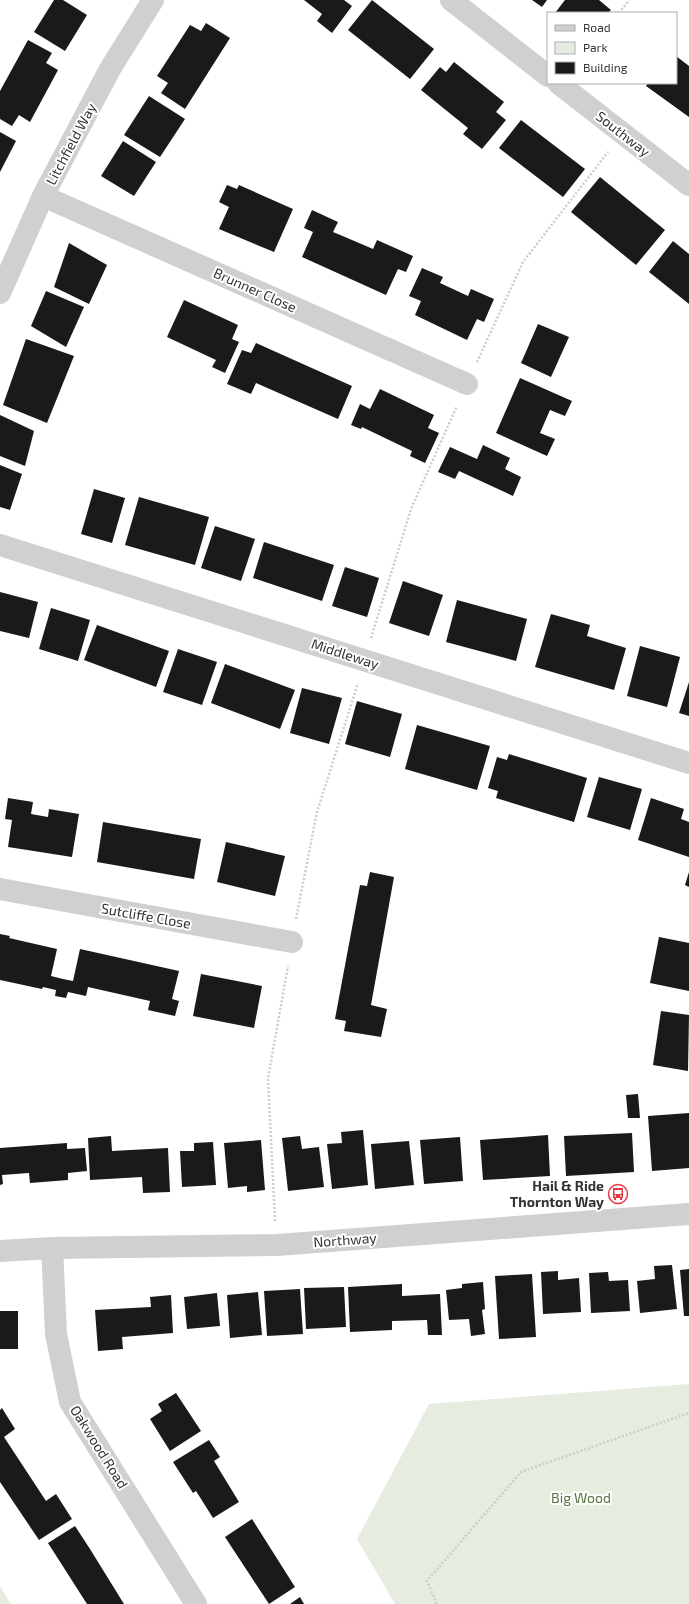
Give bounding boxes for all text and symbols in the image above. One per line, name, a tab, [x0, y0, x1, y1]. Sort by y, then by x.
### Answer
legend	[547, 12, 677, 84]
text: Road	[583, 20, 611, 34]
text: Park	[583, 40, 608, 54]
text: Building	[583, 60, 628, 74]
street label: Litchfield Way	[42, 99, 100, 188]
street label: Southway	[593, 107, 654, 160]
street label: Brunner Close	[211, 264, 299, 315]
street label: Middleway	[309, 635, 382, 673]
street label: Sutcliffe Close	[100, 899, 192, 932]
place label: Hail & Ride Thornton Way	[510, 1177, 604, 1210]
bus stop icon: Hail & Ride Thornton Way	[607, 1183, 629, 1205]
street label: Northway	[313, 1229, 378, 1250]
street label: Oakwood Road	[67, 1402, 132, 1492]
park label: Big Wood	[551, 1489, 611, 1506]

